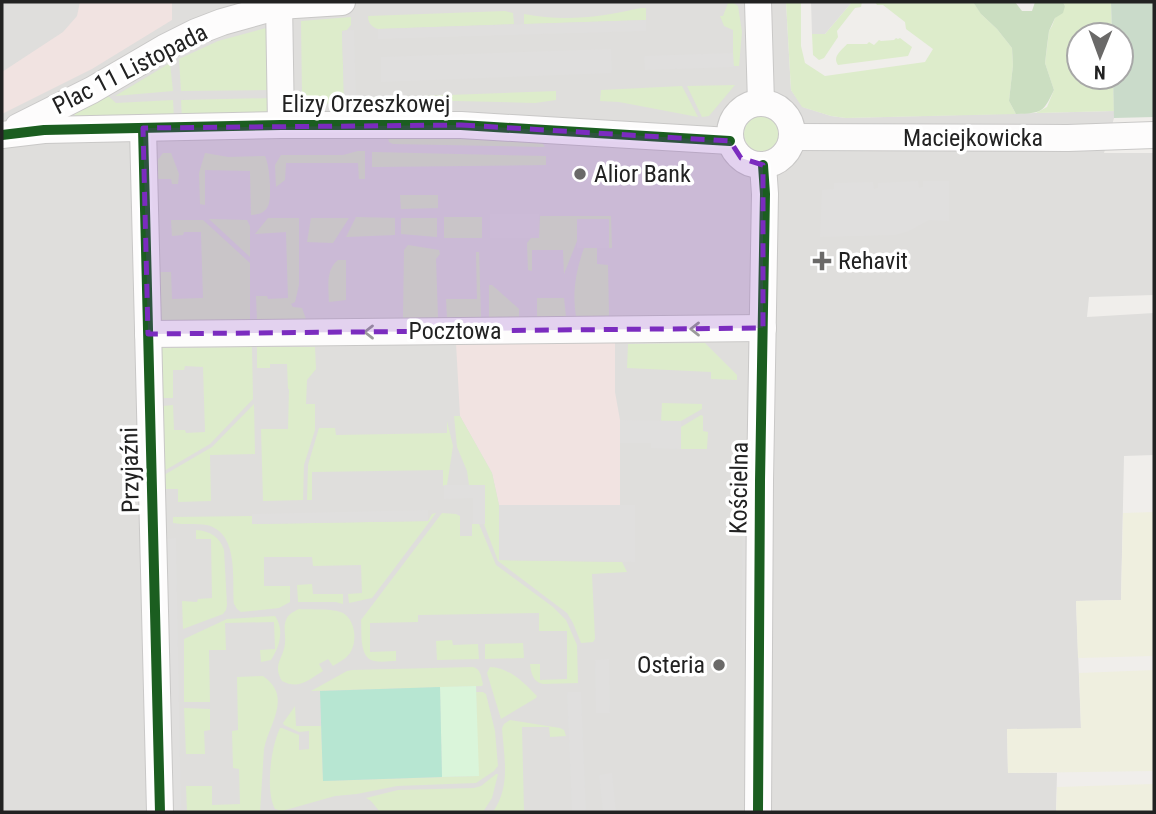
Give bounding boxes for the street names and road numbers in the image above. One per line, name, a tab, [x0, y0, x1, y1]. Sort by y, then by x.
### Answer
street label: Plac 11 Listopada	[48, 18, 212, 120]
street label: Elizy Orzeszkowej	[282, 90, 450, 118]
street label: Maciejkowicka	[903, 124, 1043, 152]
street label: Pocztowa	[409, 317, 501, 345]
street label: Przyjaźni	[115, 427, 145, 513]
street label: Kościelna	[724, 442, 754, 534]

